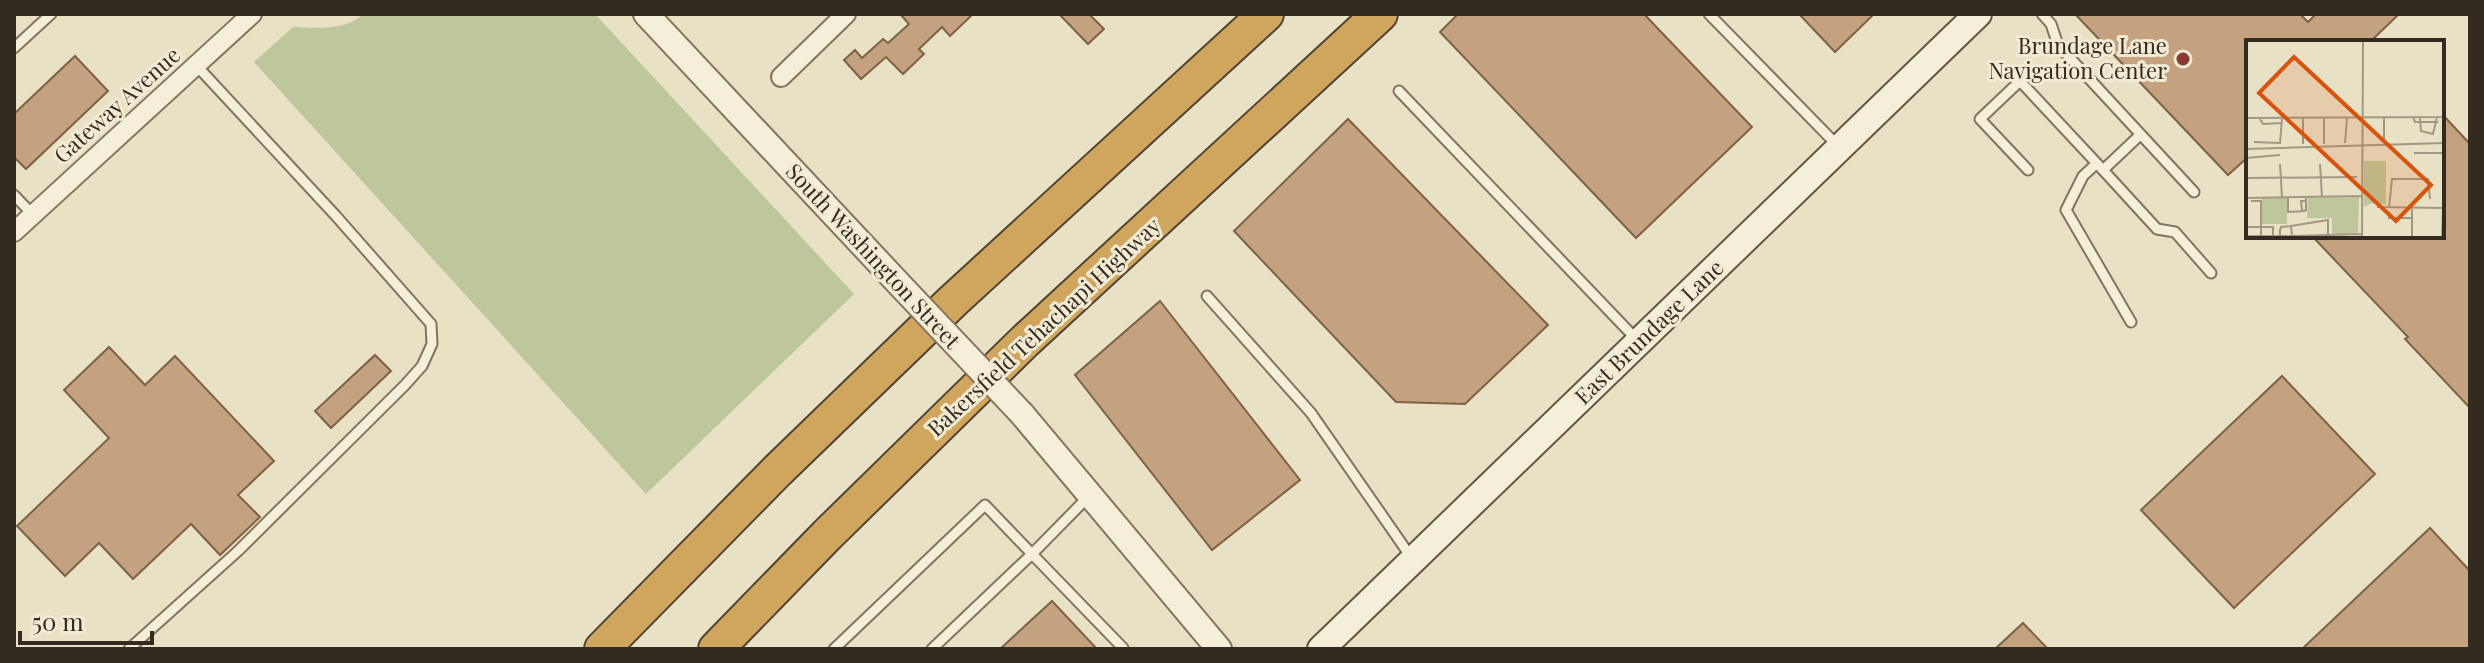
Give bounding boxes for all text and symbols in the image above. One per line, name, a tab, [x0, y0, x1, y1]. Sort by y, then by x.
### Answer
place label: Brundage Lane Navigation Center	[1989, 30, 2167, 85]
street label: Gateway Avenue	[47, 39, 186, 169]
inset map	[2246, 40, 2444, 238]
marker: Brundage Lane Navigation Center	[2174, 50, 2192, 68]
street label: South Washington Street	[780, 156, 968, 355]
street label: Bakersfield Tehachapi Highway	[920, 210, 1166, 443]
street label: East Brundage Lane	[1567, 252, 1729, 410]
scale bar	[20, 595, 152, 645]
text: 50 m	[32, 605, 84, 637]

